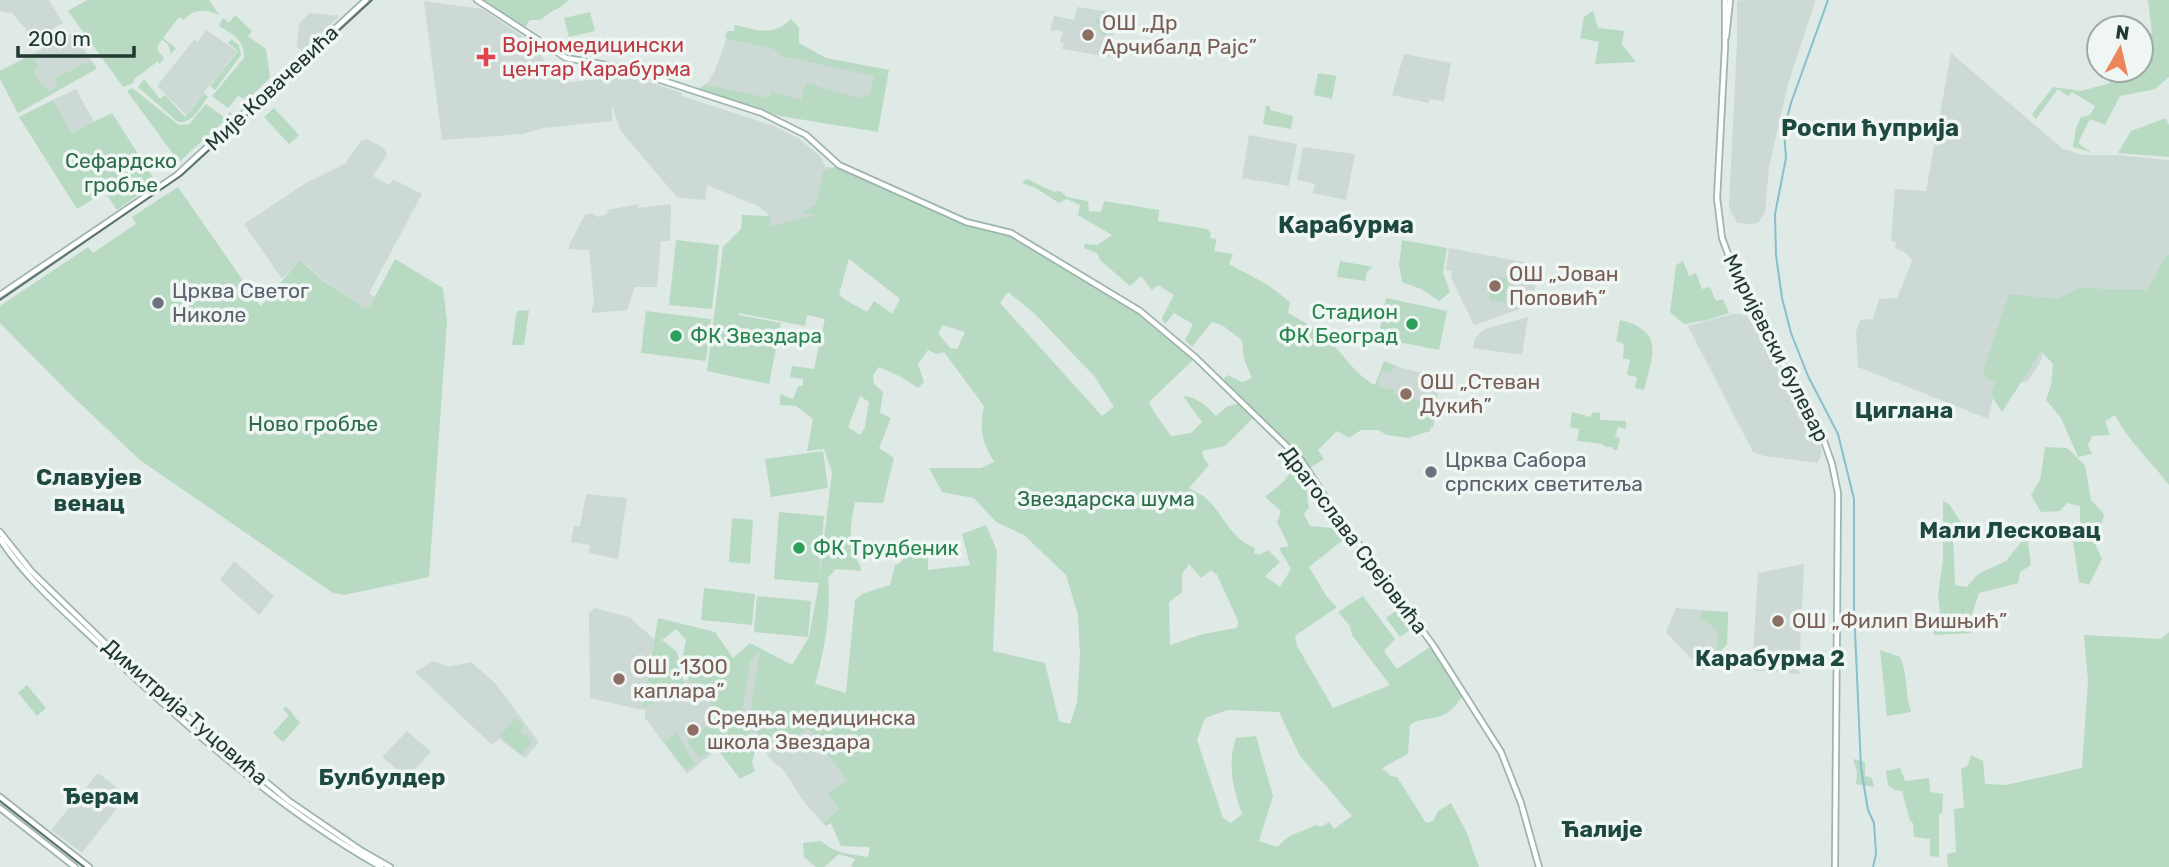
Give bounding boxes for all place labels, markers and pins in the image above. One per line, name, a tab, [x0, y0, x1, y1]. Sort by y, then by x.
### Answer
place label: ОШ „Др Арчибалд Рајс”	[1102, 10, 1257, 59]
marker: ОШ „Др Арчибалд Рајс”	[1080, 27, 1096, 43]
place label: Војномедицински центар Карабурма	[502, 32, 691, 81]
marker: Војномедицински центар Карабурма	[476, 47, 496, 67]
place label: ОШ „Јован Поповић”	[1509, 261, 1619, 310]
place label: Црква Светог Николе	[172, 278, 309, 327]
marker: ОШ „Јован Поповић”	[1487, 278, 1503, 294]
marker: Црква Светог Николе	[150, 295, 166, 311]
place label: Стадион ФК Београд	[1278, 299, 1398, 348]
marker: Стадион ФК Београд	[1404, 316, 1420, 332]
place label: ФК Звездара	[690, 323, 822, 348]
marker: ФК Звездара	[668, 328, 684, 344]
place label: ОШ „Стеван Дукић”	[1420, 369, 1540, 418]
marker: ОШ „Стеван Дукић”	[1398, 386, 1414, 402]
place label: Црква Сабора српских светитеља	[1445, 447, 1643, 496]
marker: Црква Сабора српских светитеља	[1423, 464, 1439, 480]
place label: ФК Трудбеник	[813, 535, 959, 560]
marker: ФК Трудбеник	[791, 540, 807, 556]
place label: ОШ „Филип Вишњић”	[1792, 608, 2007, 633]
marker: ОШ „Филип Вишњић”	[1770, 613, 1786, 629]
place label: ОШ „1300 каплара”	[633, 654, 728, 703]
marker: ОШ „1300 каплара”	[611, 671, 627, 687]
place label: Средња медицинска школа Звездара	[707, 705, 916, 754]
marker: Средња медицинска школа Звездара	[685, 722, 701, 738]

